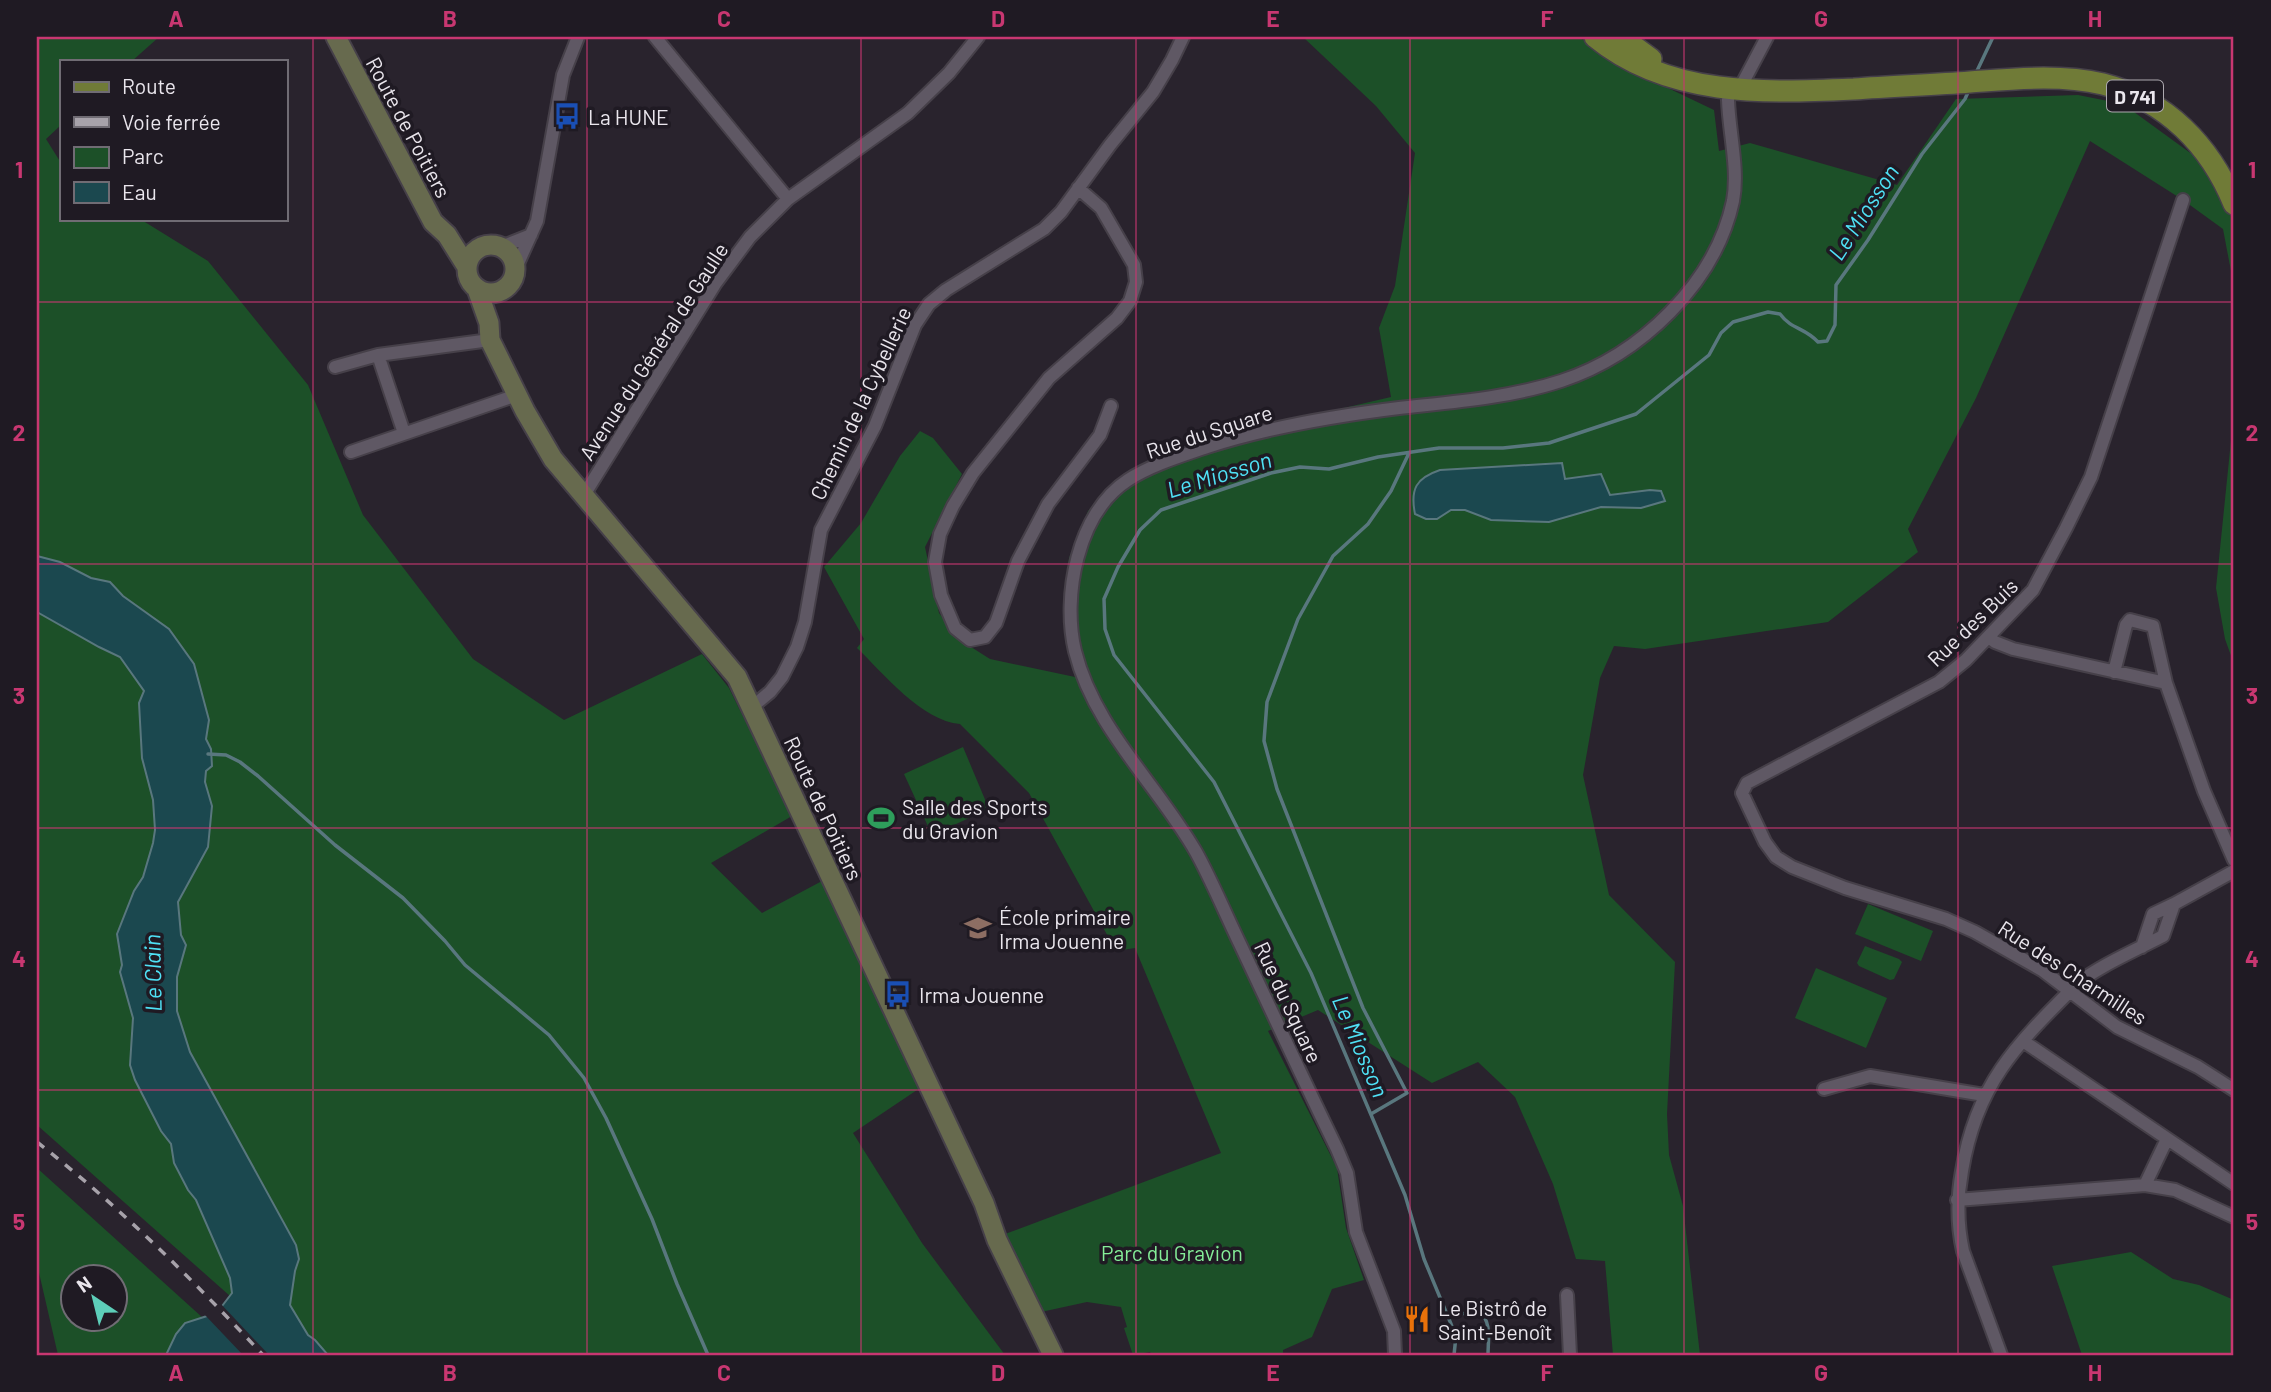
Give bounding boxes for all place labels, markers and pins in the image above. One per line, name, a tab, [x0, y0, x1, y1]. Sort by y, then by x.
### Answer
bus stop icon: La HUNE	[552, 101, 582, 131]
place label: La HUNE	[588, 104, 669, 129]
place label: Salle des Sports du Gravion	[902, 794, 1048, 843]
sports icon: Salle des Sports du Gravion	[866, 803, 896, 833]
place label: École primaire Irma Jouenne	[999, 904, 1131, 953]
school or university icon: École primaire Irma Jouenne	[963, 913, 993, 943]
bus stop icon: Irma Jouenne	[883, 979, 913, 1009]
place label: Irma Jouenne	[919, 982, 1044, 1007]
place label: Le Bistrô de Saint-Benoît	[1438, 1295, 1552, 1344]
restaurant icon: Le Bistrô de Saint-Benoît	[1402, 1304, 1432, 1334]

